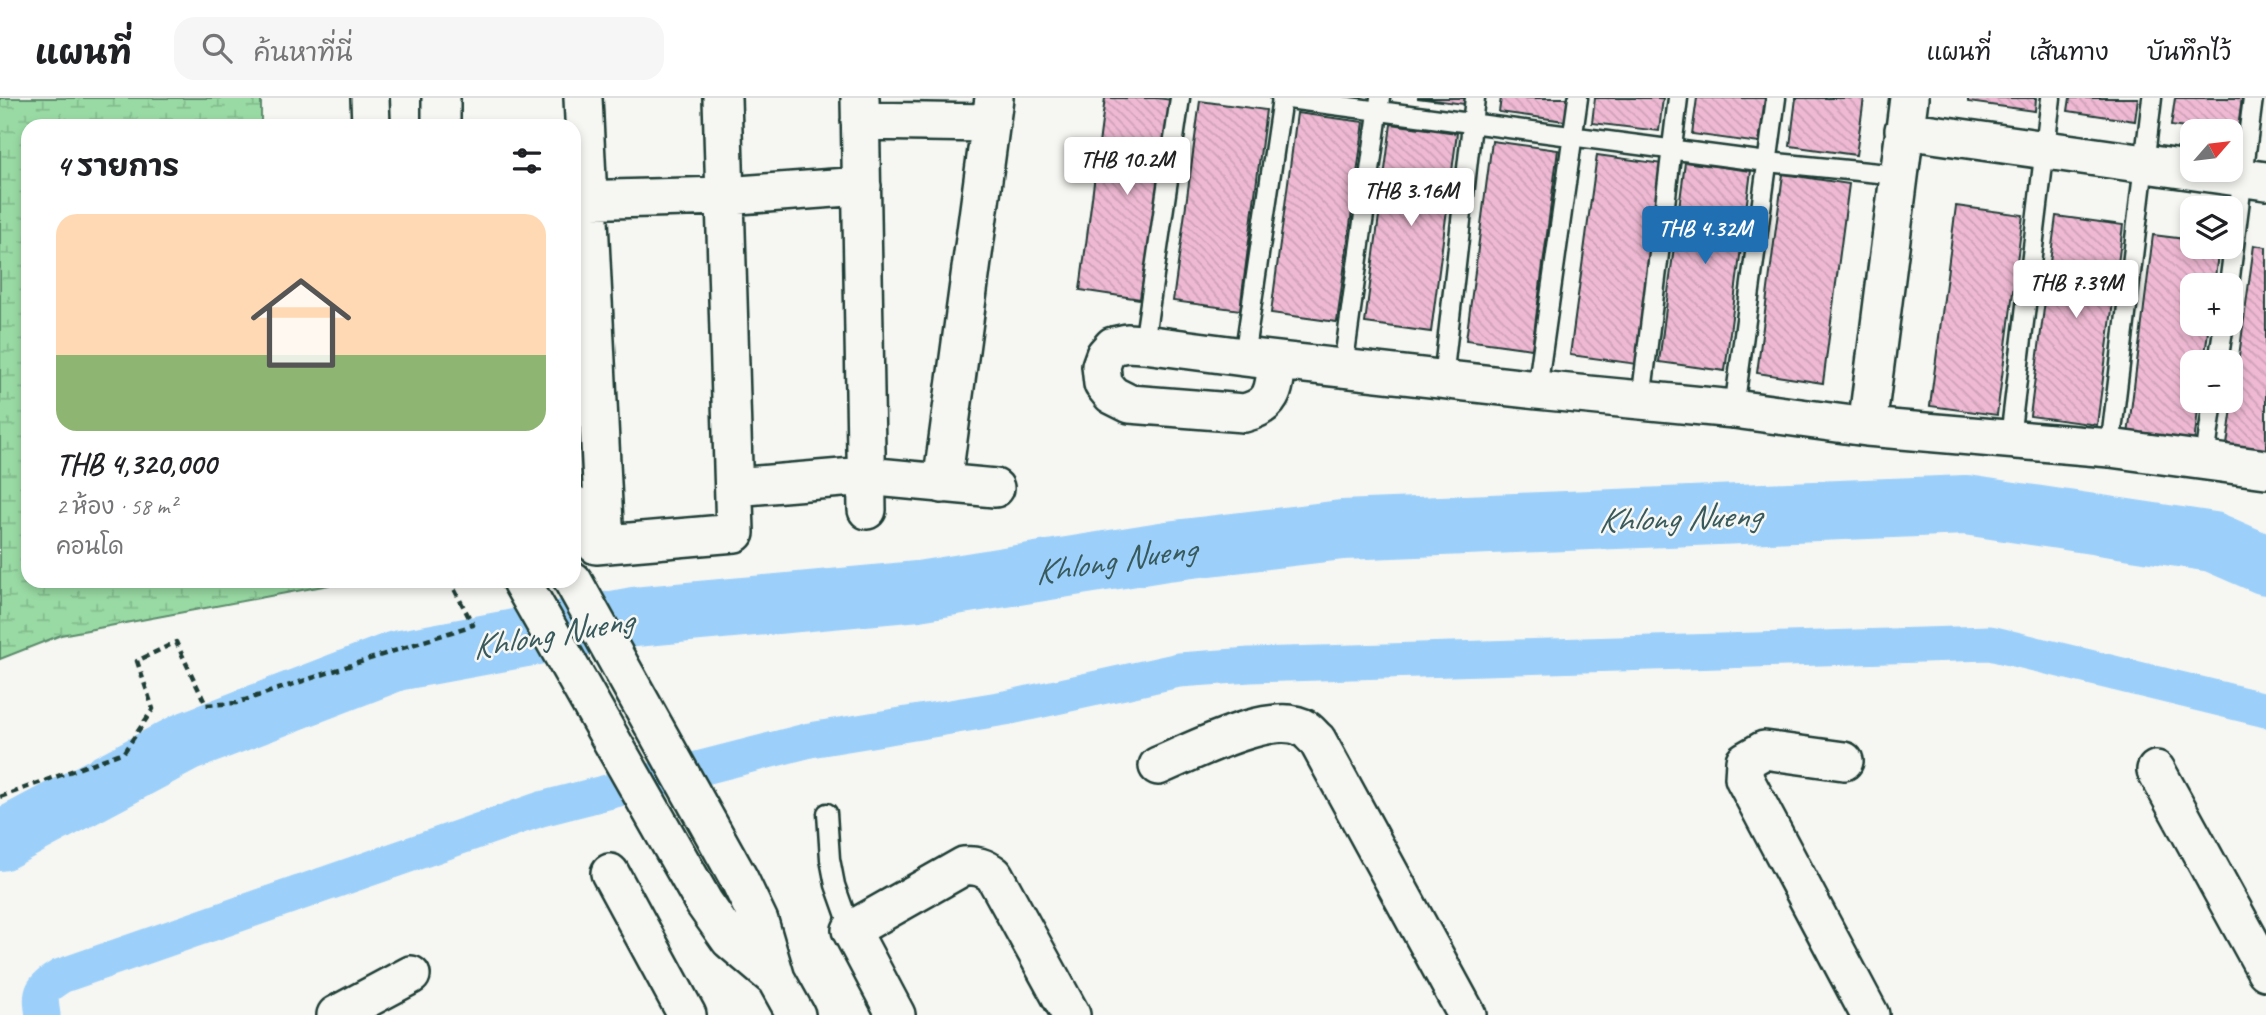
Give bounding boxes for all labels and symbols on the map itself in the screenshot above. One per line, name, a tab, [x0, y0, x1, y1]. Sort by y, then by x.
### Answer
north arrow	[2180, 119, 2244, 182]
pin: THB 10.2M	[1047, 138, 1207, 197]
pin: THB 3.16M	[1331, 169, 1491, 228]
pin: THB 4.32M	[1625, 206, 1785, 266]
pin: THB 7.39M	[1996, 260, 2156, 320]
water label: Khlong Nueng	[1597, 492, 1766, 543]
water label: Khlong Nueng	[1031, 525, 1202, 595]
water label: Khlong Nueng	[468, 596, 640, 670]

